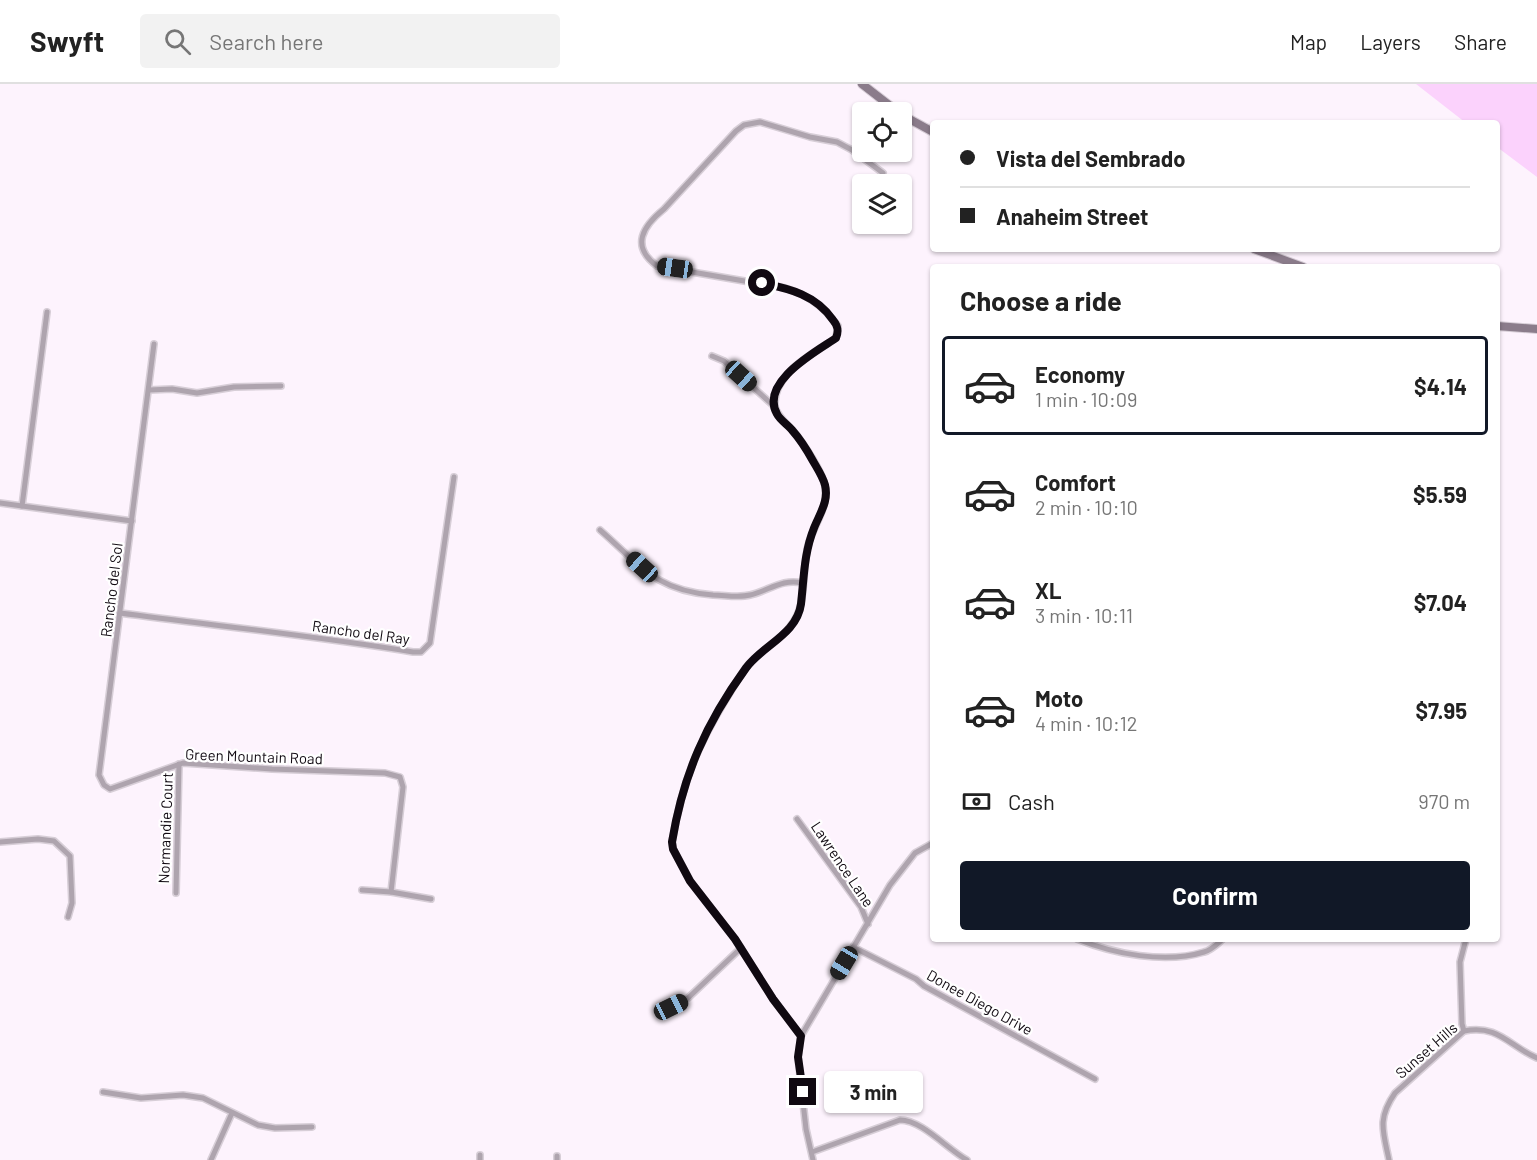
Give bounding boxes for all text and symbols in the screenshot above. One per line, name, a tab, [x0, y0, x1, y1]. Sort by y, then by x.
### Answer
search box	[140, 14, 560, 68]
text: Swyft	[30, 24, 104, 58]
icon: search	[161, 25, 194, 58]
text: Search here	[209, 28, 324, 54]
text: Map	[1290, 29, 1327, 54]
text: Layers	[1360, 29, 1421, 54]
text: Share	[1454, 29, 1507, 54]
map controls	[852, 102, 912, 234]
button: locate	[852, 102, 912, 162]
text: Vista del Sembrado	[996, 145, 1185, 171]
button: layers	[852, 174, 912, 234]
text: Anaheim Street	[996, 203, 1148, 229]
car	[656, 257, 694, 279]
route start	[748, 269, 775, 296]
text: Choose a ride	[960, 284, 1122, 316]
car	[722, 357, 760, 395]
icon: car	[963, 359, 1017, 413]
text: Economy	[1035, 361, 1125, 387]
text: $4.14	[1414, 373, 1467, 399]
text: 1 min · 10:09	[1035, 387, 1137, 411]
icon: car	[963, 467, 1017, 521]
text: Comfort	[1035, 469, 1116, 495]
text: $5.59	[1413, 481, 1467, 507]
text: 2 min · 10:10	[1035, 495, 1138, 519]
street label: Rancho del Sol	[96, 542, 126, 638]
car	[623, 548, 661, 586]
icon: car	[963, 575, 1017, 629]
text: XL	[1035, 577, 1061, 603]
text: $7.04	[1414, 589, 1467, 615]
text: 3 min · 10:11	[1035, 603, 1133, 627]
street label: Rancho del Ray	[311, 616, 411, 648]
icon: car	[963, 683, 1017, 737]
text: Moto	[1035, 685, 1083, 711]
text: $7.95	[1415, 697, 1467, 723]
text: 4 min · 10:12	[1035, 711, 1137, 735]
street label: Green Mountain Road	[185, 745, 323, 767]
street label: Normandie Court	[154, 772, 176, 884]
icon: cash	[960, 785, 993, 818]
text: Cash	[1008, 788, 1055, 814]
text: 970 m	[1418, 789, 1470, 813]
street label: Lawrence Lane	[808, 818, 878, 910]
button: Confirm	[960, 861, 1470, 930]
car	[827, 943, 861, 983]
street label: Donee Diego Drive	[924, 965, 1036, 1039]
car	[651, 991, 691, 1023]
street label: Sunset Hills	[1391, 1018, 1461, 1082]
callout: 3 min	[824, 1071, 923, 1113]
route end	[789, 1078, 816, 1105]
text: 3 min	[850, 1080, 897, 1104]

